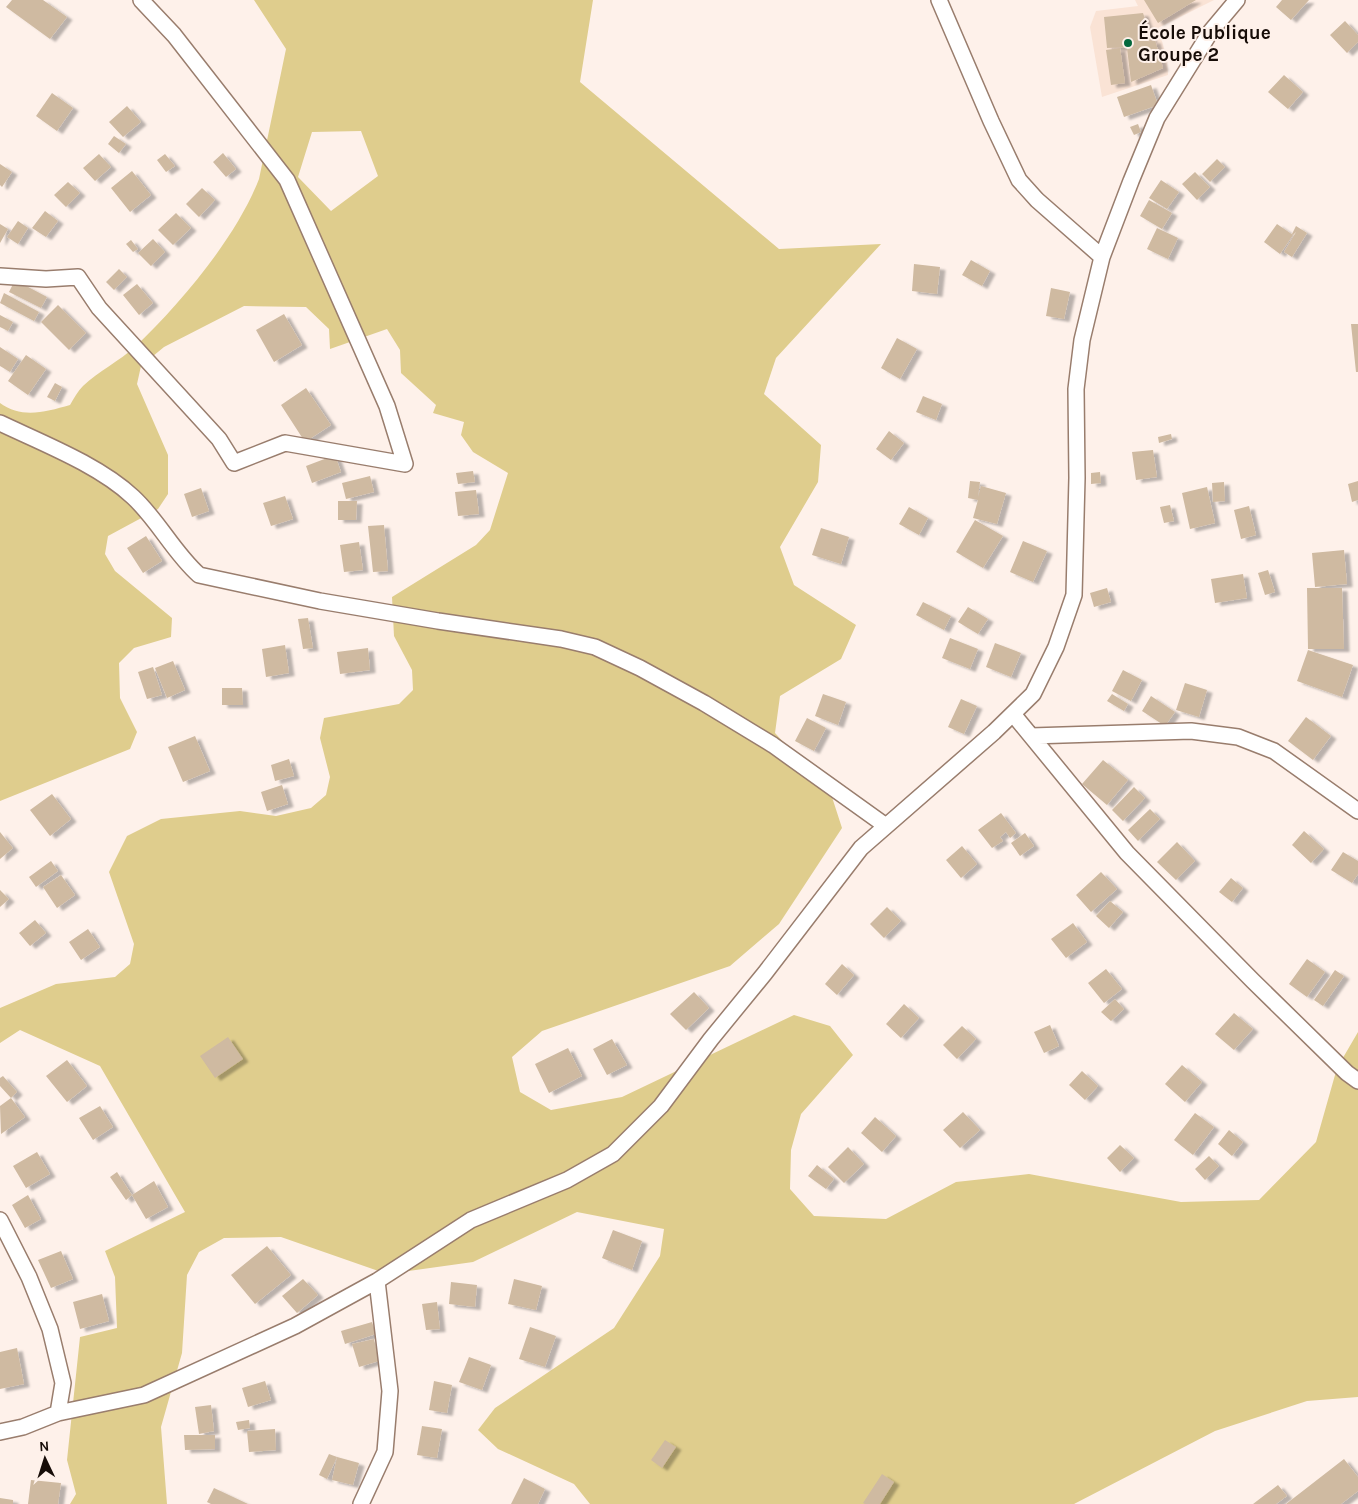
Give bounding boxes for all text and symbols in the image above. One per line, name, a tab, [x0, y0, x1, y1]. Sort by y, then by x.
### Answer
place label: École Publique Groupe 2	[1138, 19, 1271, 66]
marker: École Publique Groupe 2	[1122, 37, 1134, 49]
north arrow	[20, 1434, 70, 1484]
text: N	[39, 1438, 50, 1455]

